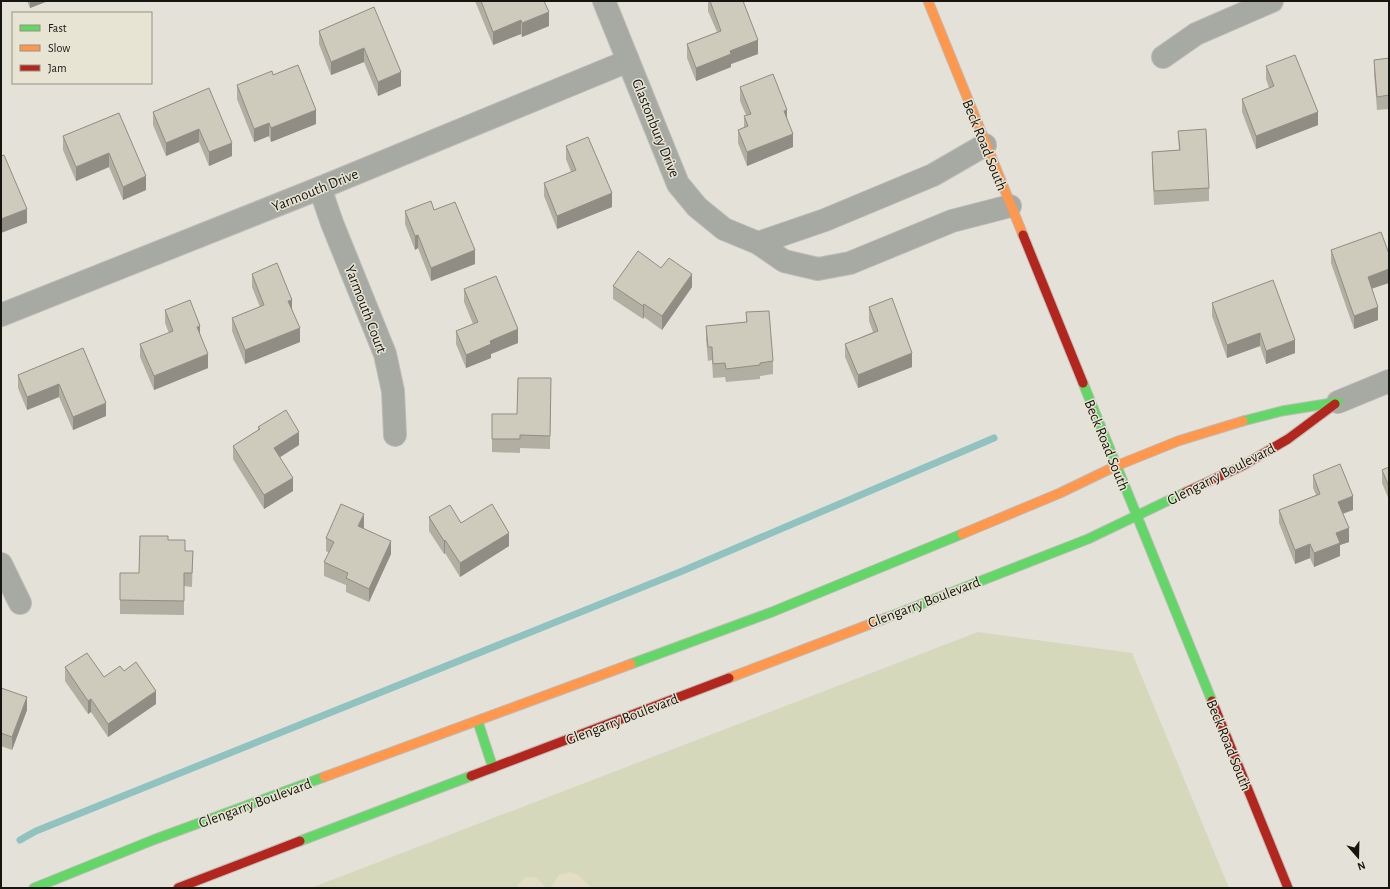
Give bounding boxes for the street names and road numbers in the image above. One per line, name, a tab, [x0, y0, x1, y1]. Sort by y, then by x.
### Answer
street label: Glastonbury Drive	[629, 77, 682, 180]
street label: Beck Road South	[959, 98, 1010, 193]
street label: Yarmouth Drive	[270, 166, 361, 215]
street label: Yarmouth Court	[342, 263, 389, 355]
street label: Beck Road South	[1081, 398, 1132, 493]
street label: Glengarry Boulevard	[1165, 441, 1278, 508]
street label: Glengarry Boulevard	[866, 574, 983, 631]
street label: Glengarry Boulevard	[564, 691, 681, 748]
street label: Beck Road South	[1203, 698, 1254, 793]
street label: Glengarry Boulevard	[197, 776, 314, 831]

